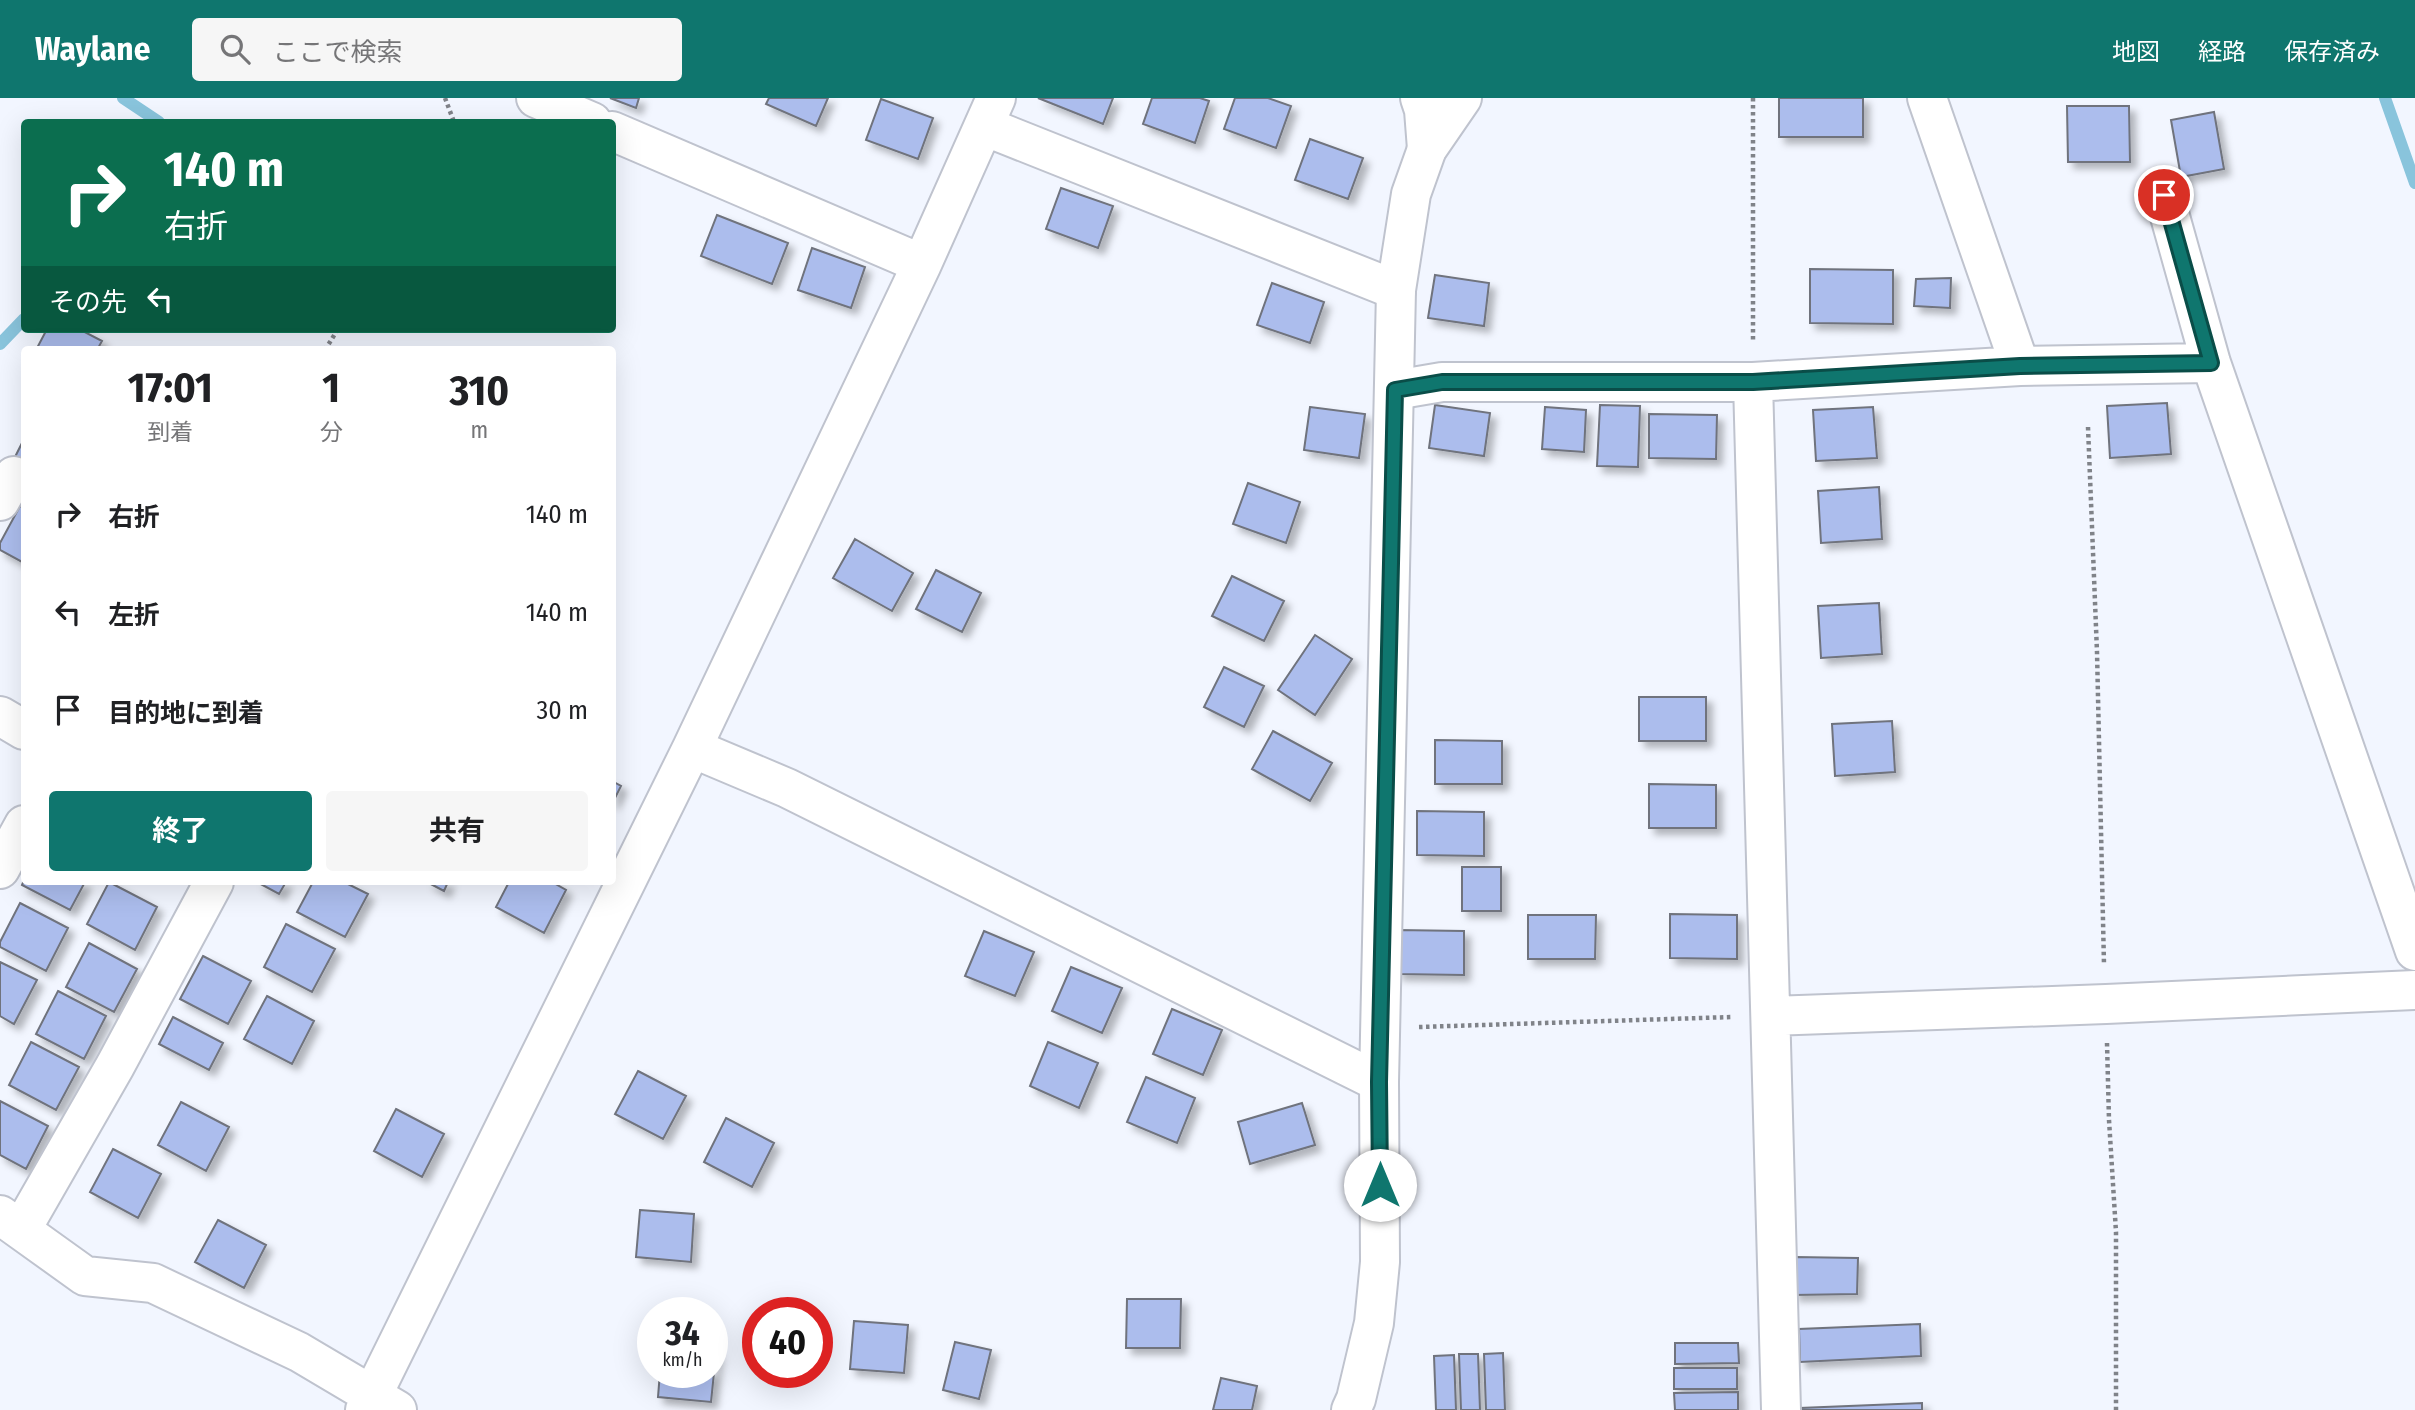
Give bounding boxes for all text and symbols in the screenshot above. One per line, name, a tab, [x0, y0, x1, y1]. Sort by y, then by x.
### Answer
search box	[192, 18, 682, 81]
text: Waylane	[35, 29, 150, 69]
icon: search	[216, 30, 254, 68]
text: ここで検索	[272, 37, 402, 68]
text: 地図	[2112, 38, 2160, 66]
text: 経路	[2198, 38, 2246, 66]
text: 保存済み	[2284, 38, 2380, 66]
text: 140 m	[164, 140, 284, 199]
icon: right	[49, 147, 140, 238]
pin	[2134, 165, 2194, 225]
icon: arrive	[2145, 176, 2183, 214]
text: 右折	[164, 207, 228, 245]
icon: left	[141, 280, 179, 318]
text: その先	[49, 287, 127, 318]
text: 17:01	[128, 363, 213, 413]
text: 1	[322, 363, 340, 413]
text: 310	[449, 366, 509, 416]
text: m	[470, 416, 488, 444]
text: 到着	[147, 418, 193, 446]
text: 分	[320, 418, 343, 446]
icon: right	[49, 495, 87, 533]
text: 140 m	[526, 499, 588, 530]
text: 右折	[108, 502, 160, 533]
icon: left	[49, 593, 87, 631]
text: 140 m	[526, 597, 588, 628]
text: 左折	[108, 600, 160, 631]
icon: arrive	[49, 691, 87, 729]
text: 30 m	[537, 695, 588, 726]
text: 目的地に到着	[108, 698, 264, 729]
button: 終了	[49, 791, 312, 871]
button: 共有	[326, 791, 588, 871]
position arrow	[1343, 1148, 1417, 1222]
speed limit sign: 40	[742, 1297, 833, 1388]
text: 34	[665, 1312, 700, 1354]
text: km/h	[662, 1349, 703, 1371]

